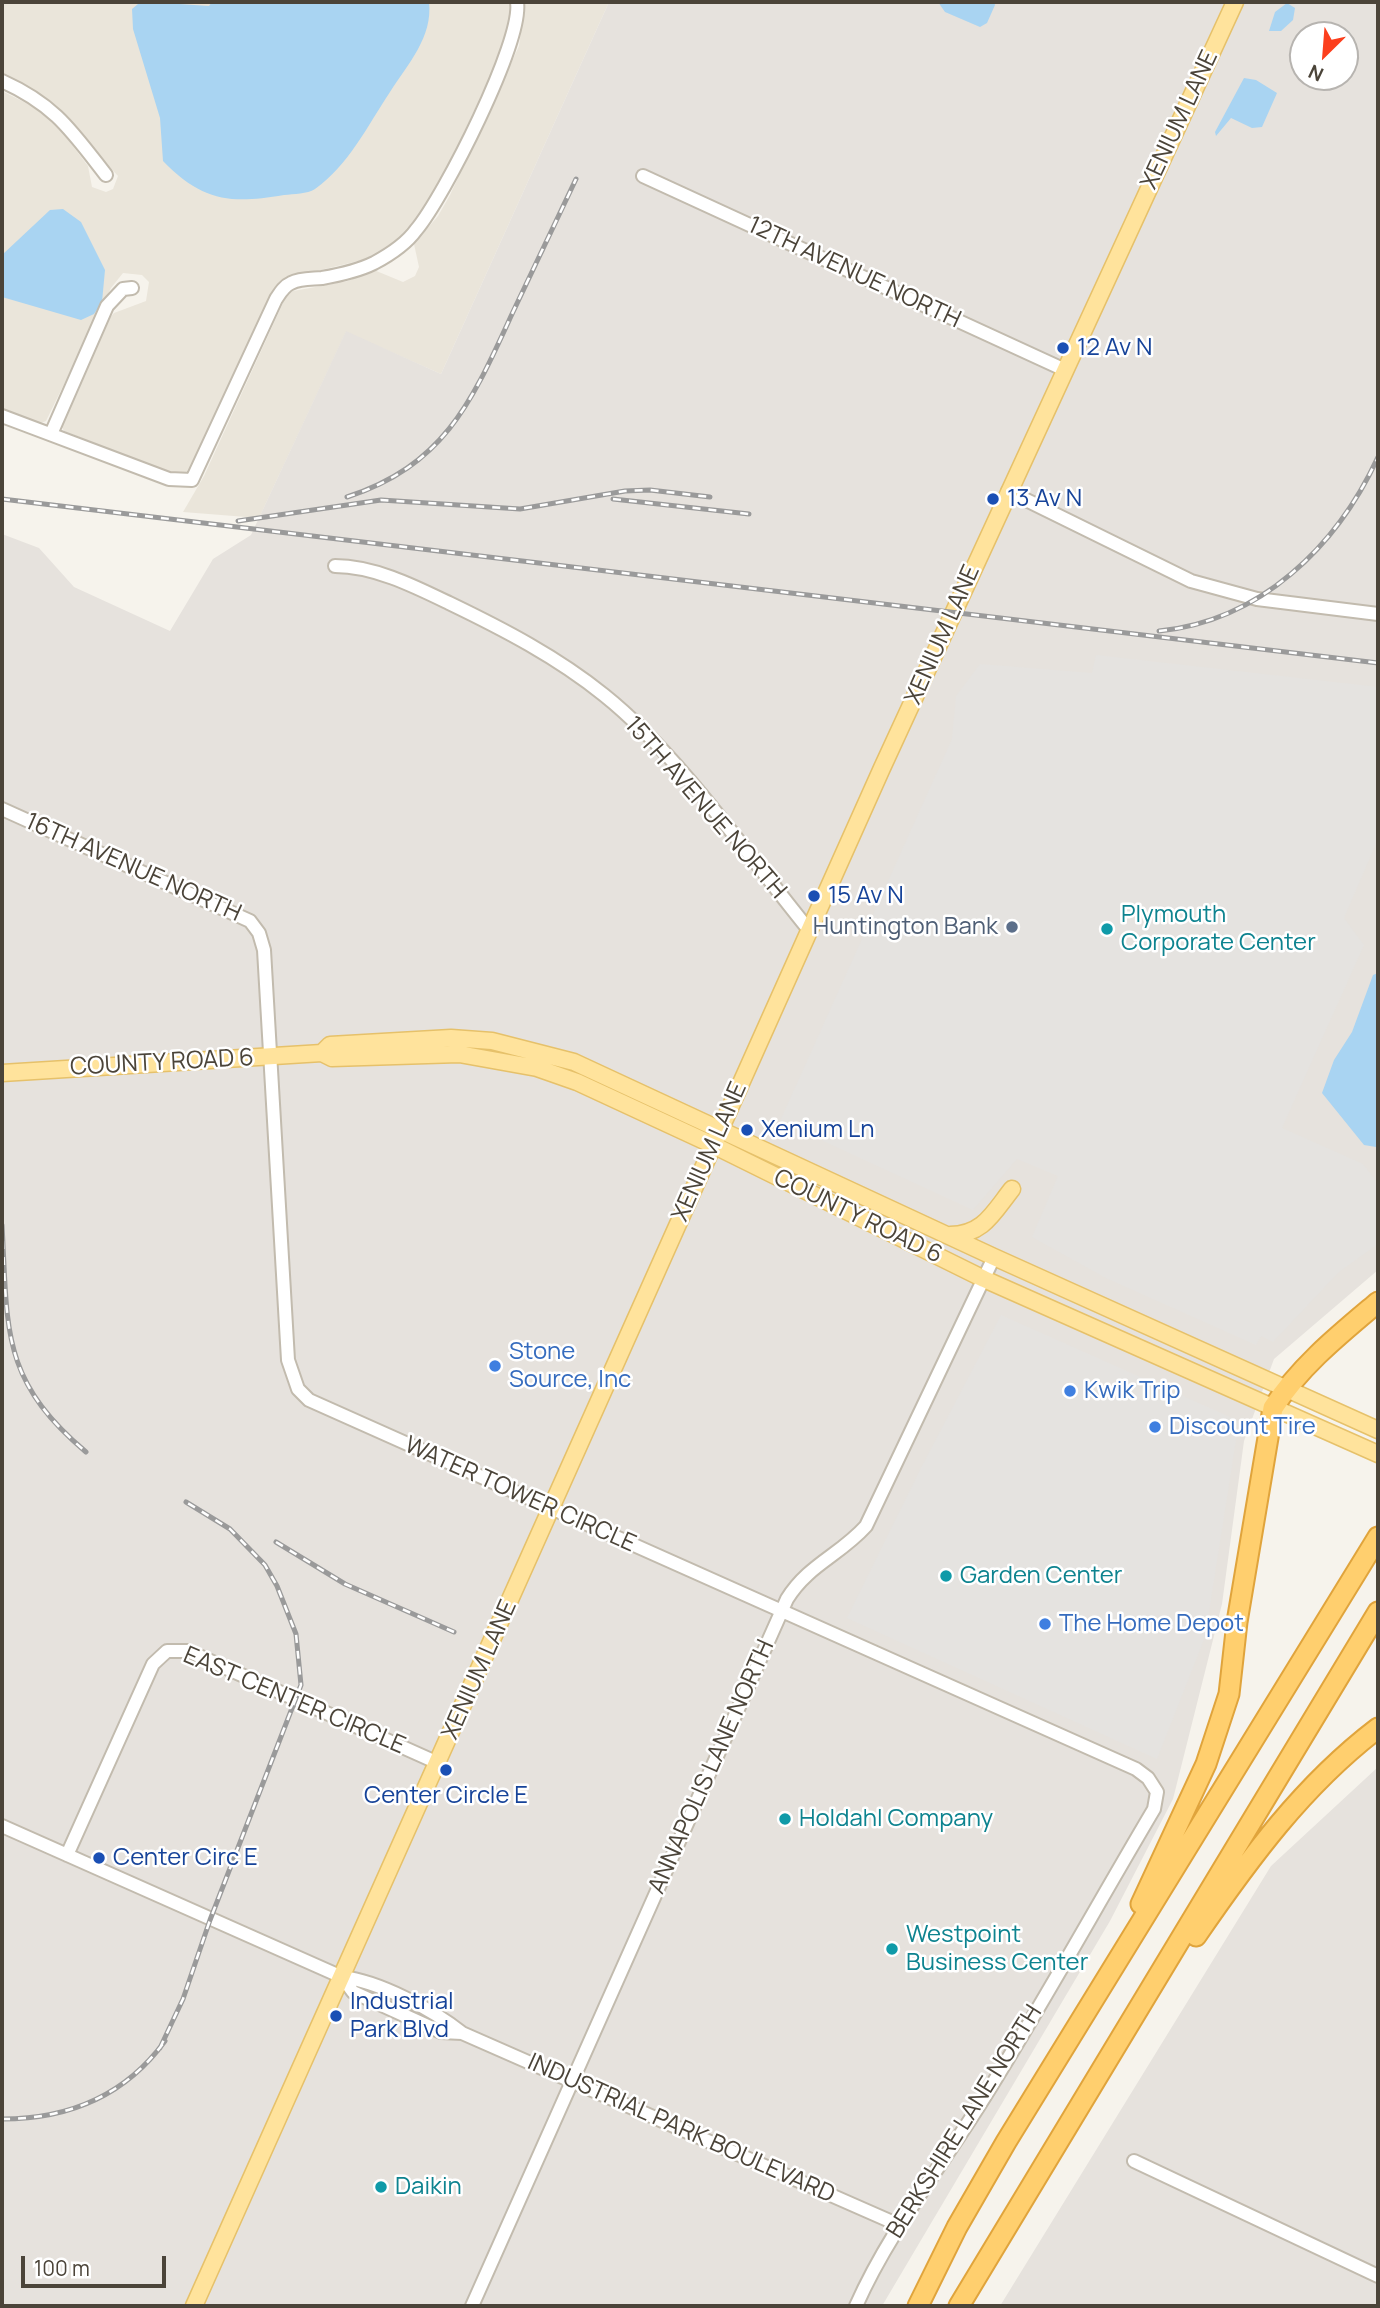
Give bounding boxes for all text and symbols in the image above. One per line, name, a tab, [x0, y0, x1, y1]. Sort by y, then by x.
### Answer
north arrow	[1289, 21, 1359, 91]
street label: XENIUM LANE	[1135, 46, 1225, 194]
text: N	[1304, 59, 1328, 88]
street label: 12TH AVENUE NORTH	[743, 211, 965, 335]
place label: 12 Av N	[1077, 334, 1153, 362]
marker: 12 Av N	[1055, 340, 1071, 356]
place label: 13 Av N	[1007, 485, 1082, 513]
marker: 13 Av N	[985, 491, 1001, 507]
street label: XENIUM LANE	[899, 561, 987, 709]
street label: 15TH AVENUE NORTH	[618, 711, 792, 905]
street label: 16TH AVENUE NORTH	[21, 807, 245, 929]
place label: 15 Av N	[828, 882, 904, 910]
marker: 15 Av N	[806, 888, 822, 904]
place label: Plymouth Corporate Center	[1121, 901, 1316, 957]
place label: Huntington Bank	[813, 913, 998, 941]
marker: Huntington Bank	[1004, 919, 1020, 935]
marker: Plymouth Corporate Center	[1099, 921, 1115, 937]
street label: COUNTY ROAD 6	[69, 1044, 255, 1082]
street label: XENIUM LANE	[666, 1078, 754, 1226]
place label: Xenium Ln	[761, 1116, 875, 1144]
marker: Xenium Ln	[739, 1122, 755, 1138]
street label: COUNTY ROAD 6	[769, 1164, 947, 1270]
place label: Stone Source, Inc	[509, 1338, 631, 1394]
marker: Stone Source, Inc	[487, 1358, 503, 1374]
place label: Kwik Trip	[1084, 1377, 1181, 1405]
marker: Kwik Trip	[1062, 1383, 1078, 1399]
place label: Discount Tire	[1169, 1413, 1316, 1441]
marker: Discount Tire	[1147, 1419, 1163, 1435]
street label: WATER TOWER CIRCLE	[400, 1431, 640, 1559]
place label: Garden Center	[960, 1562, 1123, 1590]
marker: Garden Center	[938, 1568, 954, 1584]
street label: XENIUM LANE	[436, 1596, 524, 1744]
place label: The Home Depot	[1059, 1610, 1244, 1638]
marker: The Home Depot	[1037, 1616, 1053, 1632]
street label: ANNAPOLIS LANE NORTH	[643, 1636, 781, 1898]
street label: EAST CENTER CIRCLE	[179, 1641, 409, 1761]
marker: Center Circle E	[438, 1762, 454, 1778]
place label: Center Circle E	[364, 1782, 528, 1810]
place label: Holdahl Company	[799, 1805, 993, 1833]
marker: Holdahl Company	[777, 1811, 793, 1827]
place label: Center Circ E	[113, 1844, 258, 1872]
marker: Center Circ E	[91, 1850, 107, 1866]
place label: Westpoint Business Center	[906, 1921, 1088, 1977]
marker: Westpoint Business Center	[884, 1941, 900, 1957]
place label: Industrial Park Blvd	[350, 1988, 454, 2044]
street label: BERKSHIRE LANE NORTH	[881, 2000, 1049, 2244]
marker: Industrial Park Blvd	[328, 2008, 344, 2024]
street label: INDUSTRIAL PARK BOULEVARD	[523, 2048, 839, 2210]
place label: Daikin	[395, 2173, 462, 2201]
marker: Daikin	[373, 2179, 389, 2195]
scale bar	[24, 2242, 170, 2286]
text: 100 m	[34, 2254, 90, 2282]

